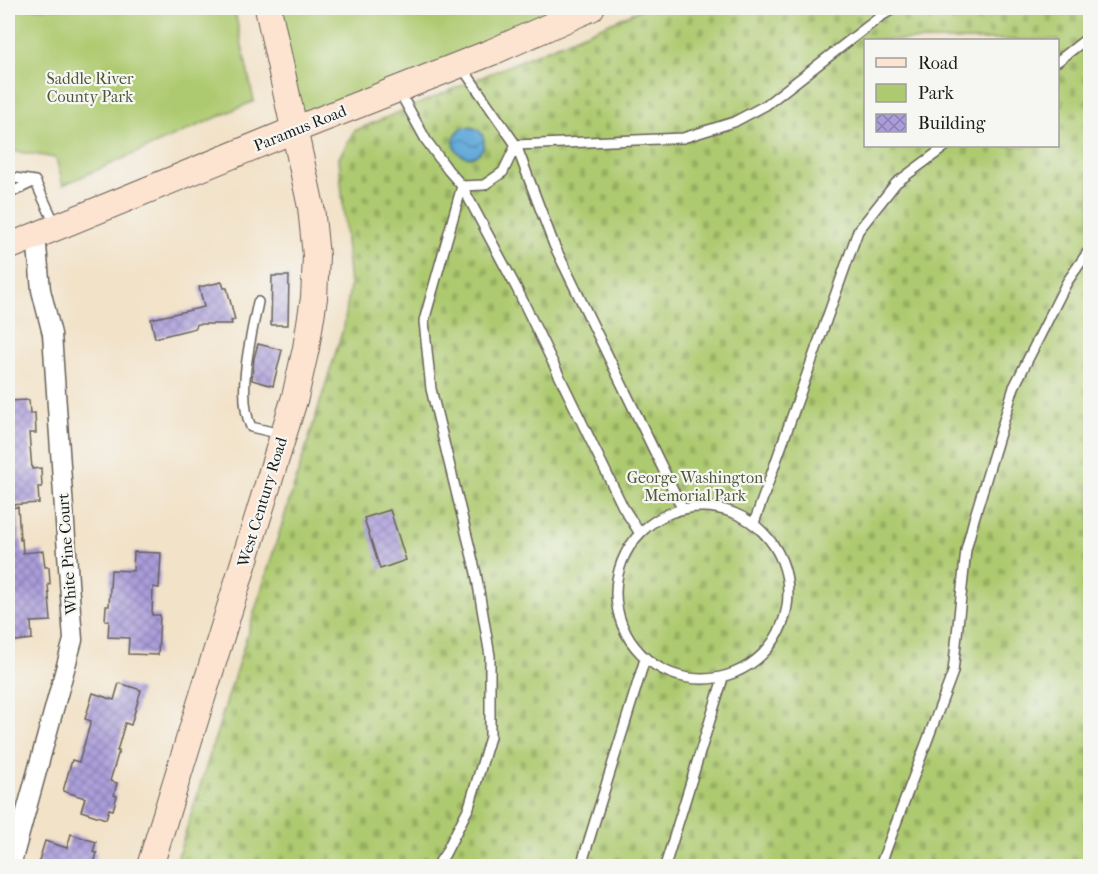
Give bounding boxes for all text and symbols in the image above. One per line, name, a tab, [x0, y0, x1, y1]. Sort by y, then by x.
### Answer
legend	[864, 39, 1059, 147]
text: Road	[918, 53, 958, 74]
park label: Saddle River County Park	[46, 69, 134, 106]
text: Park	[918, 83, 955, 104]
street label: Paramus Road	[251, 101, 349, 155]
text: Building	[918, 113, 986, 134]
street label: West Century Road	[233, 435, 291, 570]
park label: George Washington Memorial Park	[627, 468, 764, 505]
street label: White Pine Court	[53, 492, 81, 616]

